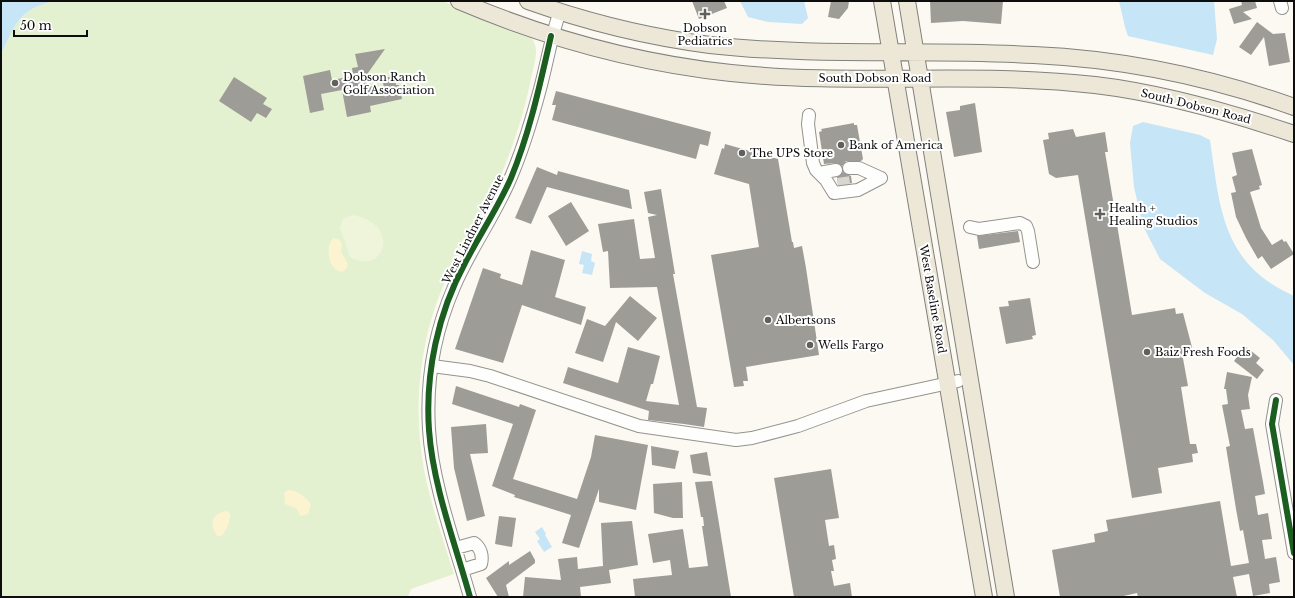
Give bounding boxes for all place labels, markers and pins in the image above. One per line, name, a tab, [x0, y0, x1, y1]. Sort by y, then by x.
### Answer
marker: Dobson Pediatrics	[699, 8, 711, 20]
place label: Dobson Pediatrics	[678, 21, 732, 48]
place label: Dobson Ranch Golf Association	[343, 70, 435, 97]
marker: Dobson Ranch Golf Association	[330, 78, 340, 88]
place label: Bank of America	[849, 138, 944, 152]
marker: Bank of America	[836, 140, 846, 150]
place label: The UPS Store	[750, 146, 833, 160]
marker: The UPS Store	[737, 148, 747, 158]
place label: Health + Healing Studios	[1109, 201, 1198, 228]
marker: Health + Healing Studios	[1094, 208, 1106, 220]
place label: Albertsons	[775, 313, 836, 327]
marker: Albertsons	[763, 315, 773, 325]
place label: Wells Fargo	[817, 338, 884, 352]
marker: Wells Fargo	[805, 340, 815, 350]
place label: Baiz Fresh Foods	[1155, 345, 1251, 359]
marker: Baiz Fresh Foods	[1142, 347, 1152, 357]

